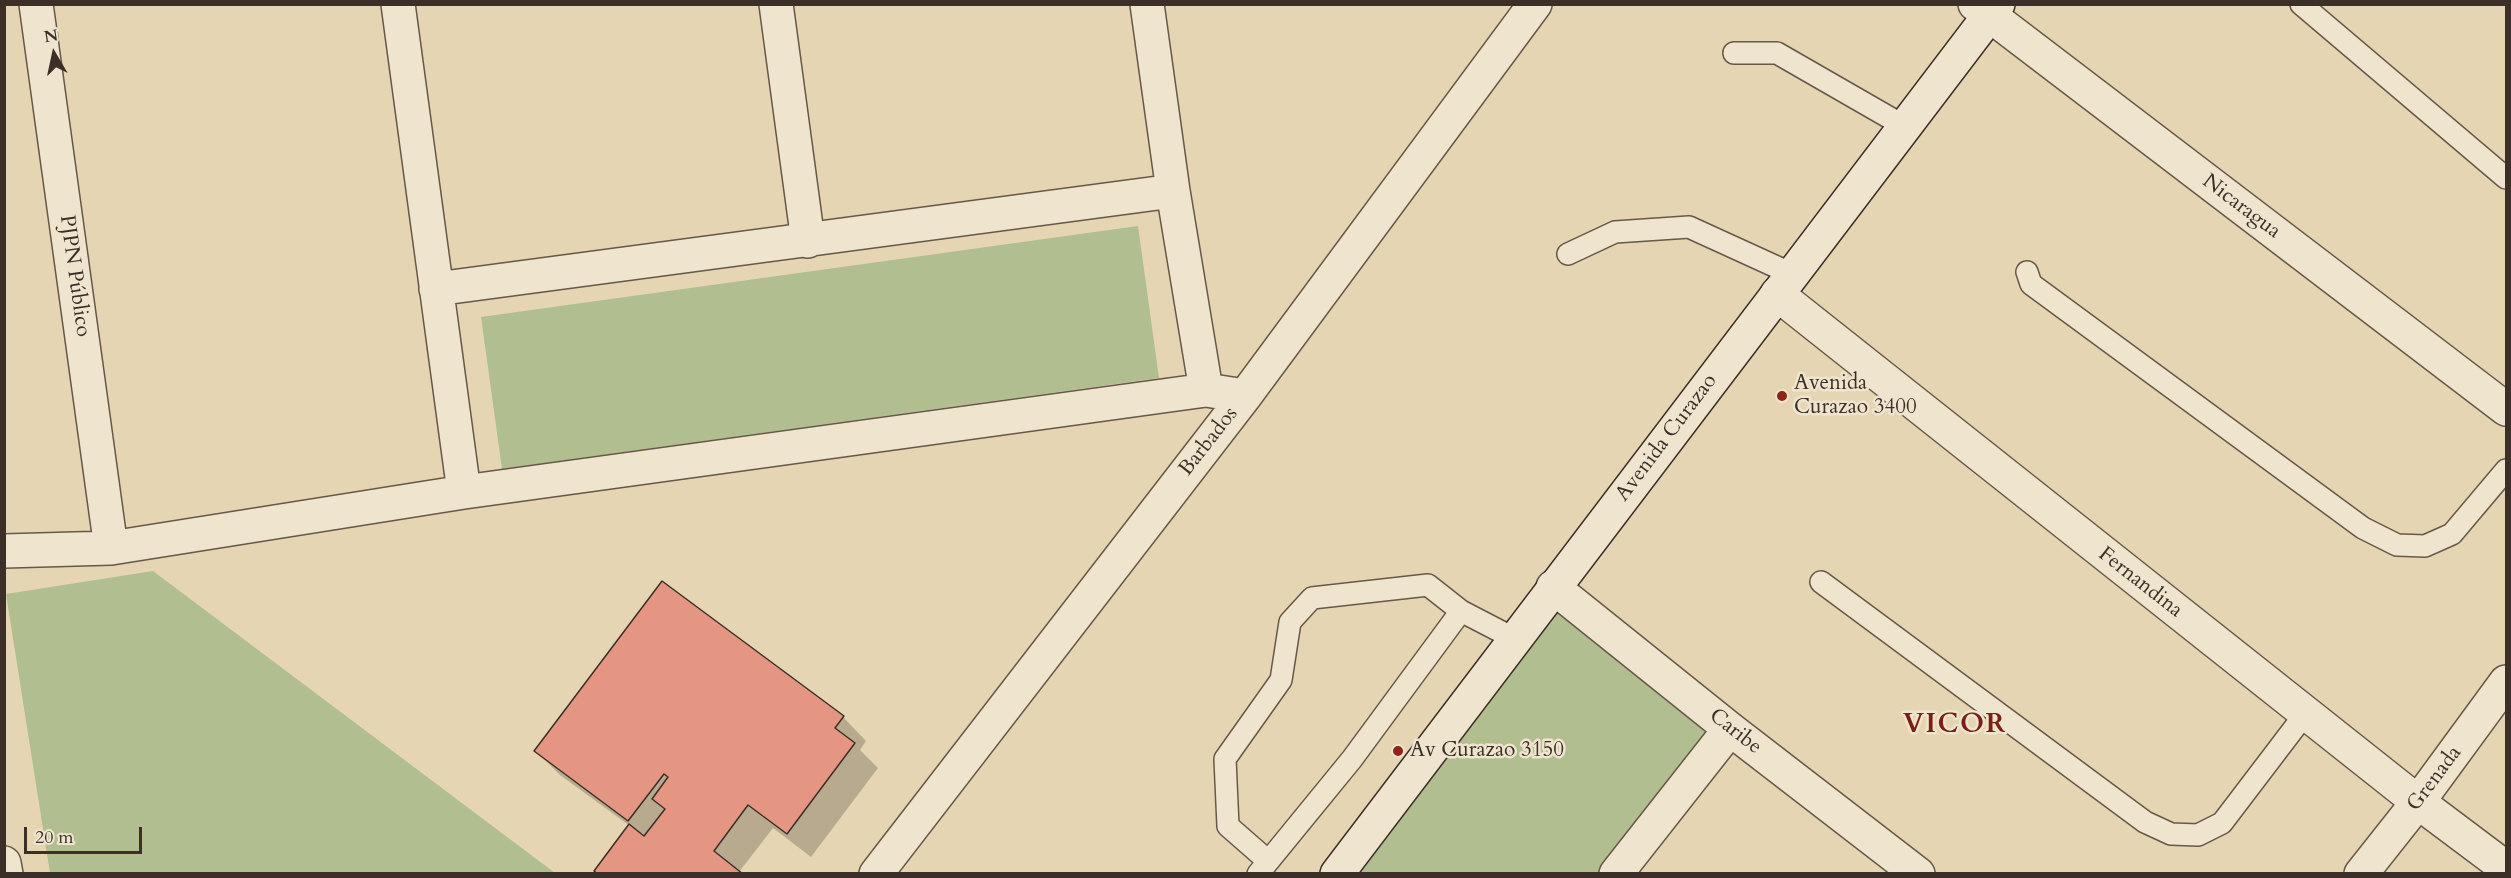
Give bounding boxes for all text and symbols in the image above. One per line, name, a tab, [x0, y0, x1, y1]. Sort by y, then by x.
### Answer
north arrow	[24, 24, 84, 84]
text: N	[43, 24, 60, 48]
street label: Nicaragua	[2197, 169, 2285, 245]
street label: PJPN Público	[53, 213, 95, 339]
street label: Avenida Curazao	[1611, 369, 1723, 507]
place label: Avenida Curazao 3400	[1794, 371, 1917, 421]
marker: Avenida Curazao 3400	[1775, 389, 1789, 403]
street label: Barbados	[1174, 402, 1244, 482]
street label: Fernandina	[2093, 542, 2187, 624]
street label: Caribe	[1704, 704, 1766, 760]
district label: VICOR	[1903, 710, 2007, 742]
place label: Av Curazao 3150	[1410, 738, 1564, 764]
street label: Grenada	[2402, 741, 2468, 817]
marker: Av Curazao 3150	[1391, 744, 1405, 758]
scale bar	[27, 815, 146, 853]
text: 20 m	[35, 825, 74, 850]

